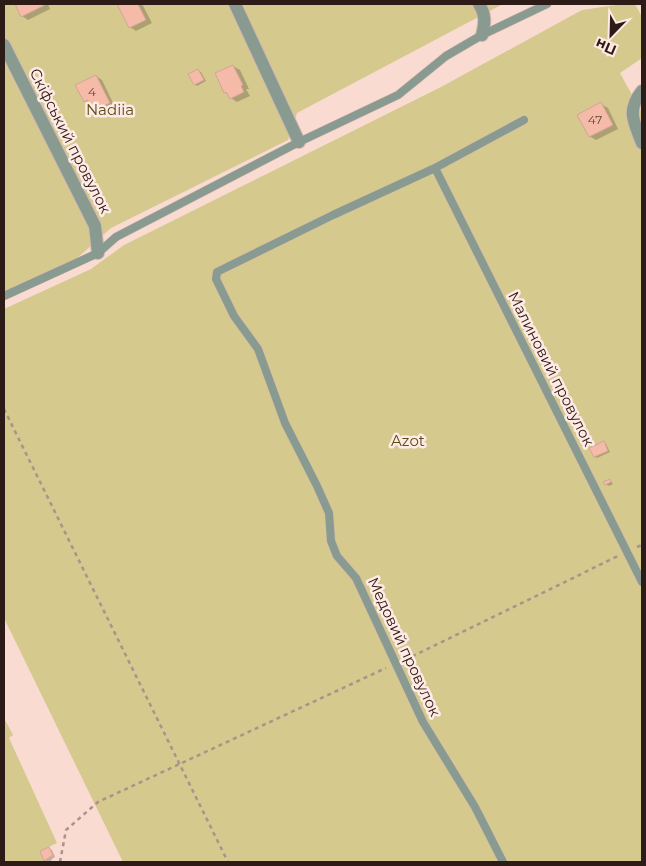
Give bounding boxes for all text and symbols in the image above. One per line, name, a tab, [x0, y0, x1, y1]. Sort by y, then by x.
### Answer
north arrow	[586, 10, 636, 60]
text: Пн	[593, 35, 619, 59]
street label: Скіфський провулок	[26, 65, 115, 217]
house number: 4	[88, 84, 96, 99]
park label: Nadiia	[86, 100, 134, 119]
house number: 47	[588, 112, 602, 127]
street label: Малиновий провулок	[504, 288, 599, 450]
park label: Azot	[391, 431, 425, 450]
street label: Медовий провулок	[364, 574, 445, 720]

